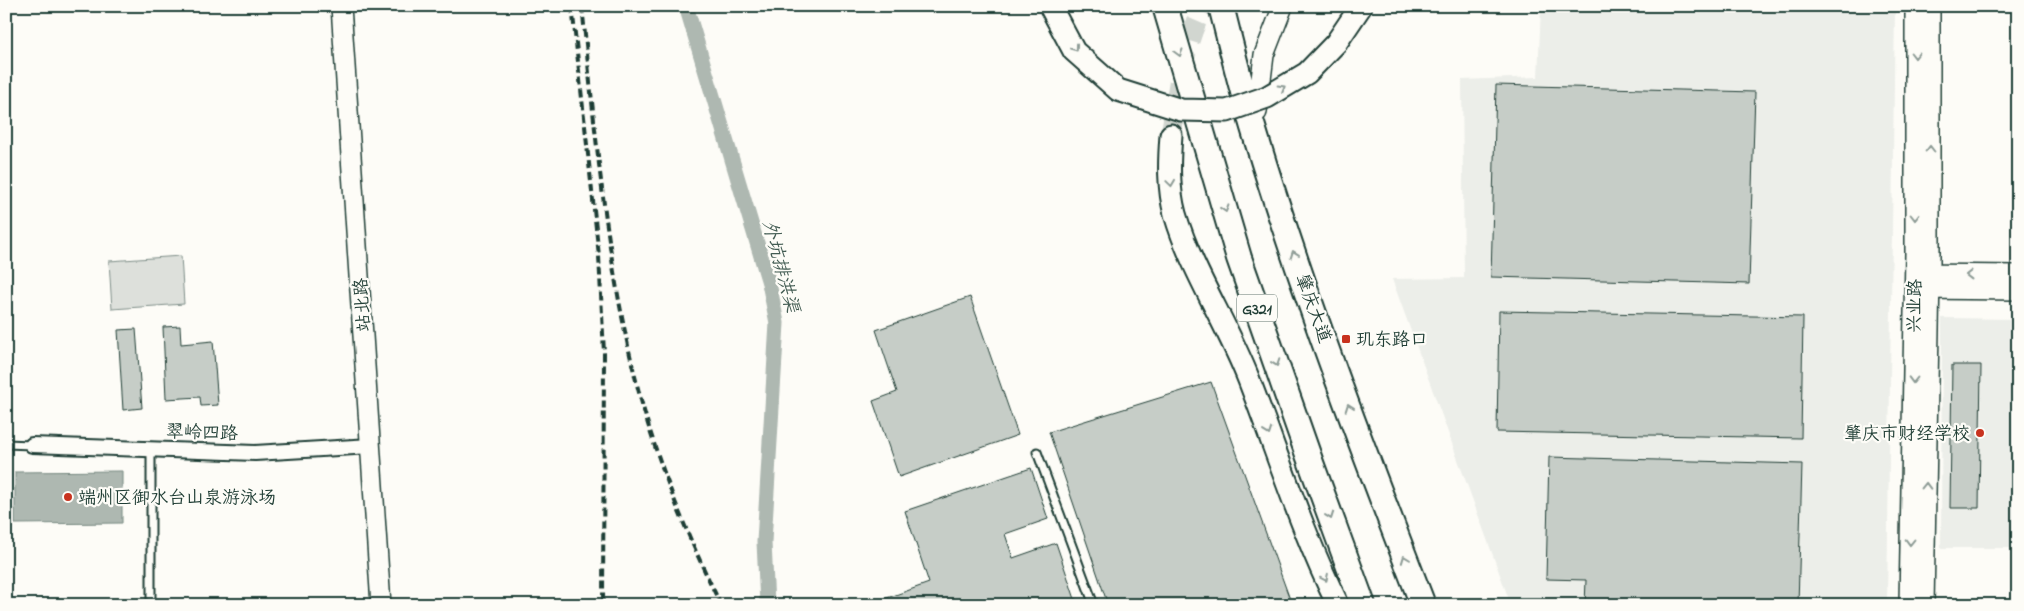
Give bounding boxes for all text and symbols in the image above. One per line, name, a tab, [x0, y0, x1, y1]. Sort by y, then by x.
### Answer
one-way arrow	[1069, 42, 1077, 51]
one-way arrow	[1173, 49, 1183, 57]
one-way arrow	[1910, 52, 1920, 59]
one-way arrow	[1277, 85, 1286, 95]
one-way arrow	[1925, 144, 1935, 152]
one-way arrow	[1165, 180, 1176, 188]
one-way arrow	[1219, 204, 1229, 213]
one-way arrow	[1910, 214, 1920, 222]
water label: 外坑排洪渠	[754, 217, 805, 318]
one-way arrow	[1290, 250, 1300, 259]
street label: 肇庆大道	[1288, 270, 1337, 347]
one-way arrow	[1965, 270, 1972, 280]
street label: 站北路	[349, 277, 379, 333]
street label: 兴业路	[1903, 279, 1929, 333]
road number: G321	[1237, 294, 1277, 322]
place label: 玑东路口	[1356, 328, 1428, 354]
marker: 玑东路口	[1340, 333, 1352, 345]
one-way arrow	[1270, 358, 1280, 367]
one-way arrow	[1907, 376, 1918, 384]
one-way arrow	[1345, 403, 1355, 412]
street label: 翠岭四路	[165, 420, 238, 448]
place label: 肇庆市财经学校	[1844, 422, 1970, 448]
one-way arrow	[1262, 427, 1272, 435]
marker: 肇庆市财经学校	[1974, 427, 1986, 439]
one-way arrow	[1921, 482, 1931, 490]
place label: 端州区御水台山泉游泳场	[78, 486, 276, 512]
marker: 端州区御水台山泉游泳场	[62, 491, 74, 503]
one-way arrow	[1324, 511, 1334, 520]
one-way arrow	[1905, 539, 1915, 547]
one-way arrow	[1401, 555, 1411, 564]
one-way arrow	[1318, 573, 1329, 582]

